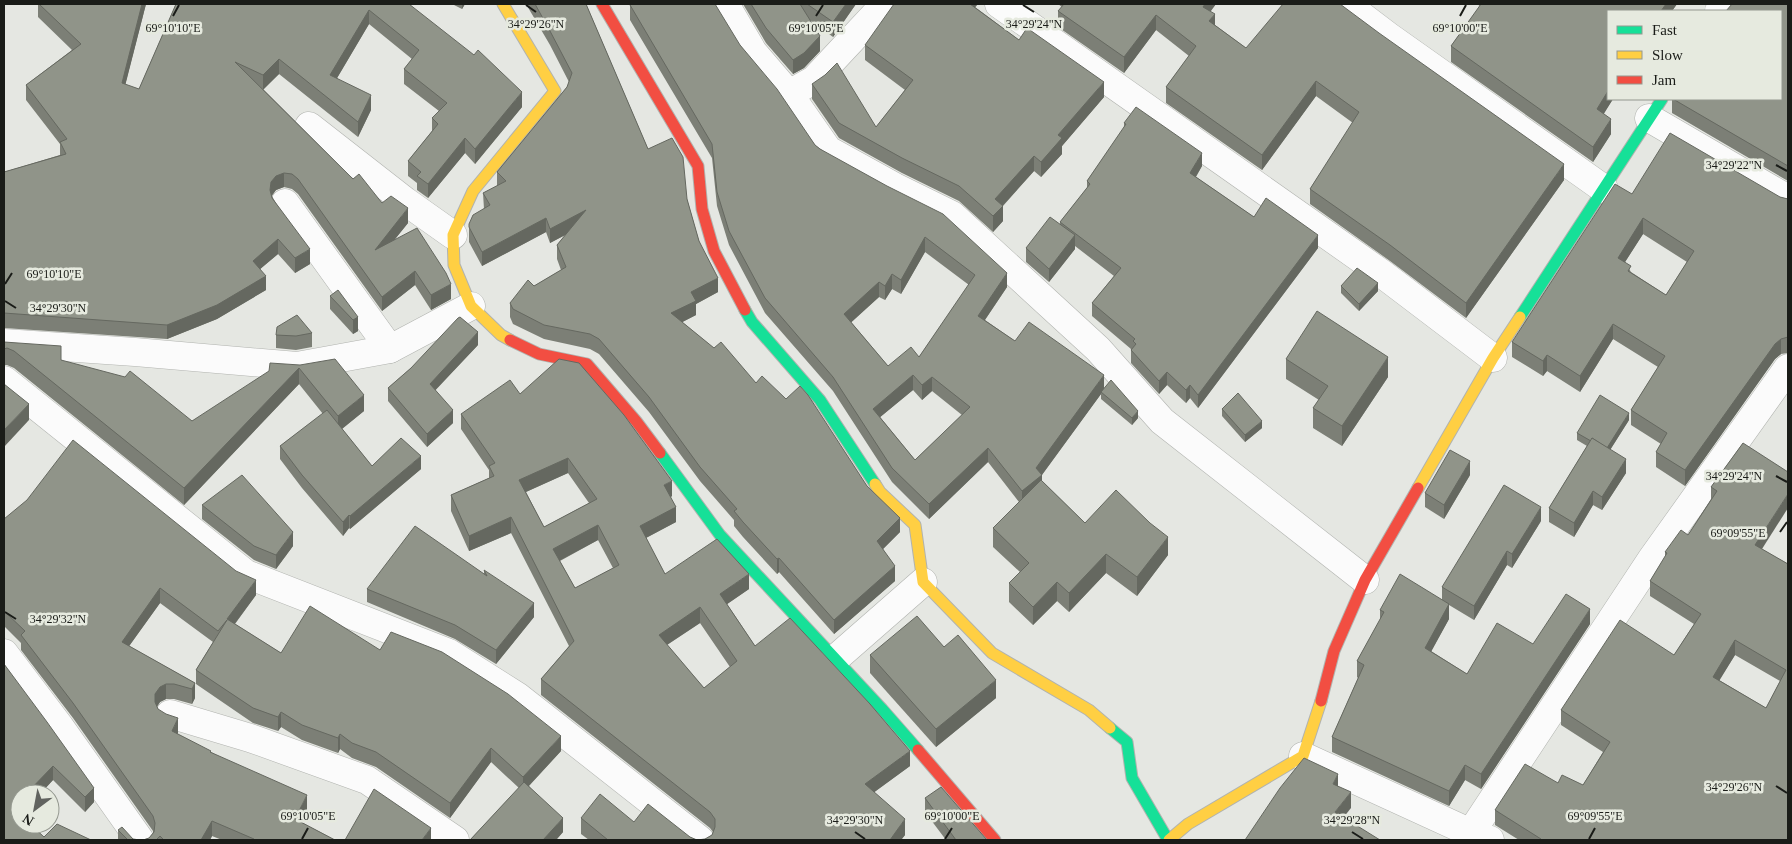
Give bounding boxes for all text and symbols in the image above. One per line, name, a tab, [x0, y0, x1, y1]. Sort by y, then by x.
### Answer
legend	[1607, 10, 1782, 100]
text: 34°29'26"N	[508, 17, 565, 31]
text: 34°29'24"N	[1006, 17, 1063, 31]
text: 69°10'10"E	[145, 21, 201, 35]
text: 69°10'05"E	[788, 21, 844, 35]
text: 69°10'00"E	[1432, 21, 1488, 35]
text: Fast	[1652, 22, 1678, 38]
text: Slow	[1652, 47, 1683, 63]
text: Jam	[1652, 72, 1676, 88]
text: 34°29'22"N	[1706, 158, 1763, 172]
text: 69°10'10"E	[26, 267, 82, 281]
text: 34°29'30"N	[30, 301, 87, 315]
text: 34°29'24"N	[1706, 469, 1763, 483]
text: 69°09'55"E	[1710, 526, 1766, 540]
text: 34°29'32"N	[30, 612, 87, 626]
text: 34°29'26"N	[1706, 780, 1763, 794]
north arrow	[10, 784, 60, 834]
text: 69°10'05"E	[280, 809, 336, 823]
text: 69°10'00"E	[924, 809, 980, 823]
text: 69°09'55"E	[1567, 809, 1623, 823]
text: N	[20, 811, 37, 829]
text: 34°29'30"N	[827, 813, 884, 827]
text: 34°29'28"N	[1324, 813, 1381, 827]

